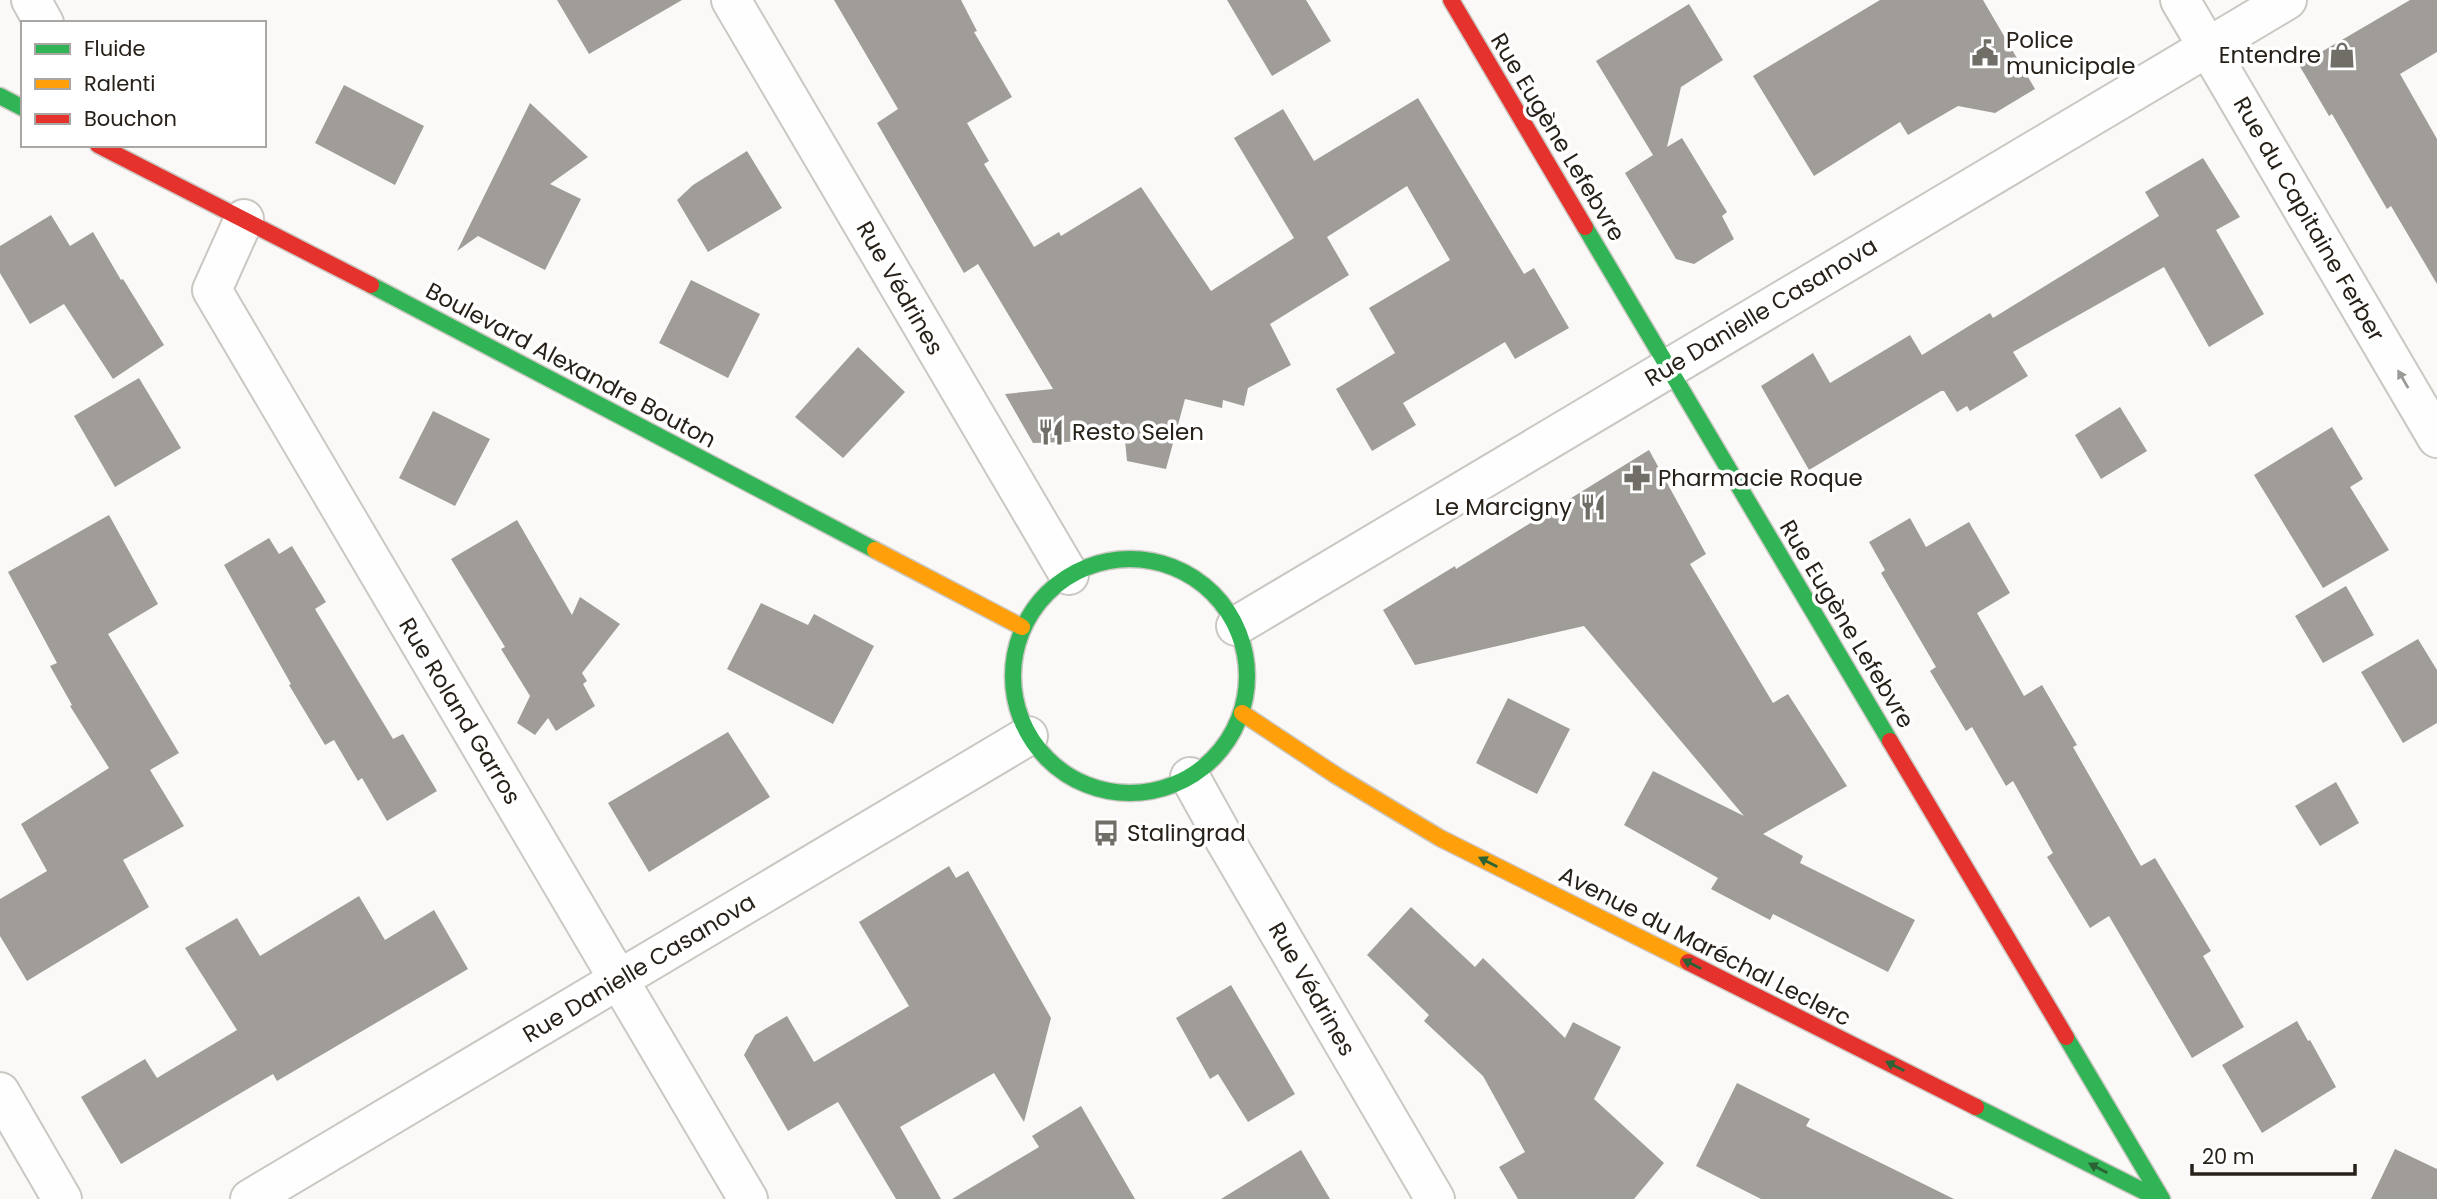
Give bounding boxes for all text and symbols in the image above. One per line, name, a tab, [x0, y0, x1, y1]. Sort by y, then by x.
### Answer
legend	[21, 21, 266, 147]
place label: Police municipale	[2006, 24, 2135, 82]
street label: Rue Eugène Lefebvre	[1483, 27, 1633, 247]
text: Fluide	[84, 34, 146, 63]
public building icon: Police municipale	[1970, 38, 2000, 68]
place label: Entendre	[2219, 39, 2321, 71]
shop icon: Entendre	[2327, 40, 2357, 70]
text: Ralenti	[84, 69, 155, 98]
street label: Rue du Capitaine Ferber	[2226, 91, 2392, 347]
text: Bouchon	[84, 104, 177, 133]
street label: Rue Védrines	[849, 215, 951, 361]
street label: Rue Danielle Casanova	[1639, 230, 1883, 394]
street label: Boulevard Alexandre Bouton	[420, 275, 722, 455]
one-way arrow	[2396, 370, 2409, 389]
place label: Resto Selen	[1072, 416, 1204, 448]
restaurant icon: Resto Selen	[1036, 417, 1066, 447]
place label: Pharmacie Roque	[1658, 462, 1863, 494]
pharmacy icon: Pharmacie Roque	[1622, 463, 1652, 493]
place label: Le Marcigny	[1435, 491, 1572, 523]
restaurant icon: Le Marcigny	[1578, 492, 1608, 522]
street label: Rue Eugène Lefebvre	[1772, 514, 1922, 734]
street label: Rue Roland Garros	[391, 612, 529, 810]
place label: Stalingrad	[1127, 817, 1246, 849]
bus stop icon: Stalingrad	[1091, 818, 1121, 848]
one-way arrow	[1478, 857, 1498, 868]
street label: Avenue du Maréchal Leclerc	[1554, 858, 1856, 1034]
street label: Rue Danielle Casanova	[517, 886, 761, 1050]
street label: Rue Védrines	[1261, 916, 1363, 1062]
one-way arrow	[1681, 959, 1701, 971]
one-way arrow	[1885, 1061, 1905, 1072]
scale bar	[2192, 1132, 2355, 1176]
text: 20 m	[2202, 1142, 2255, 1171]
one-way arrow	[2088, 1163, 2108, 1174]

